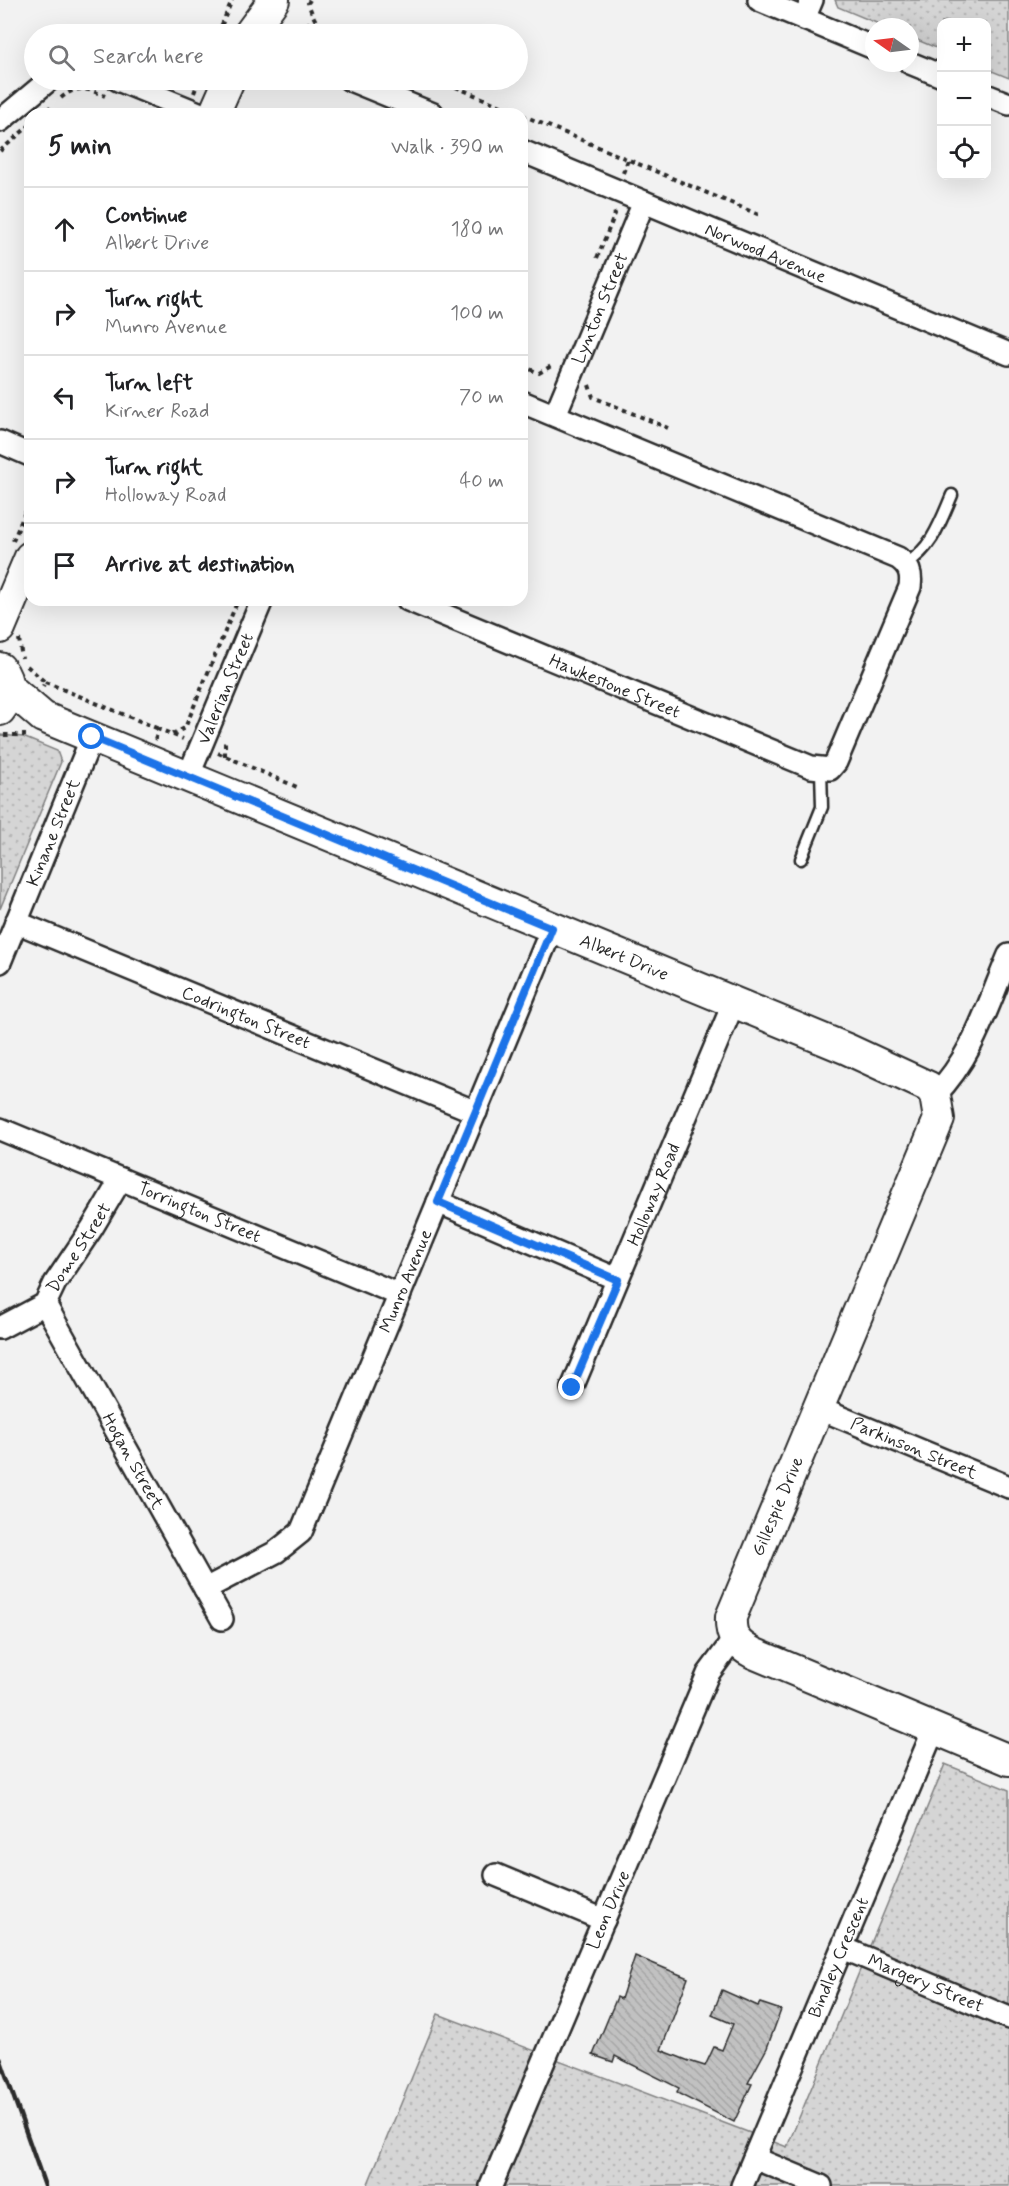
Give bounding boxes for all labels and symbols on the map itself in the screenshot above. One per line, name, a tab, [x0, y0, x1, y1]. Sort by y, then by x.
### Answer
north arrow	[865, 18, 919, 72]
street label: Norwood Avenue	[701, 218, 830, 290]
street label: Lynton Street	[567, 249, 635, 368]
street label: Valerian Street	[192, 629, 260, 748]
street label: Hawkestone Street	[545, 649, 684, 725]
route start	[78, 723, 104, 749]
street label: Kinane Street	[21, 775, 87, 890]
street label: Albert Drive	[576, 929, 672, 987]
street label: Codrington Street	[178, 981, 314, 1055]
street label: Holloway Road	[622, 1140, 686, 1250]
street label: Torrington Street	[134, 1176, 265, 1249]
street label: Dome Street	[41, 1198, 117, 1296]
street label: Munro Avenue	[374, 1226, 439, 1337]
route end	[558, 1374, 584, 1400]
street label: Hogan Street	[96, 1409, 169, 1514]
street label: Parkinson Street	[847, 1412, 981, 1486]
street label: Gillespie Drive	[746, 1453, 810, 1560]
street label: Leon Drive	[582, 1867, 636, 1953]
street label: Bindley Crescent	[803, 1893, 875, 2022]
street label: Margery Street	[864, 1949, 987, 2019]

